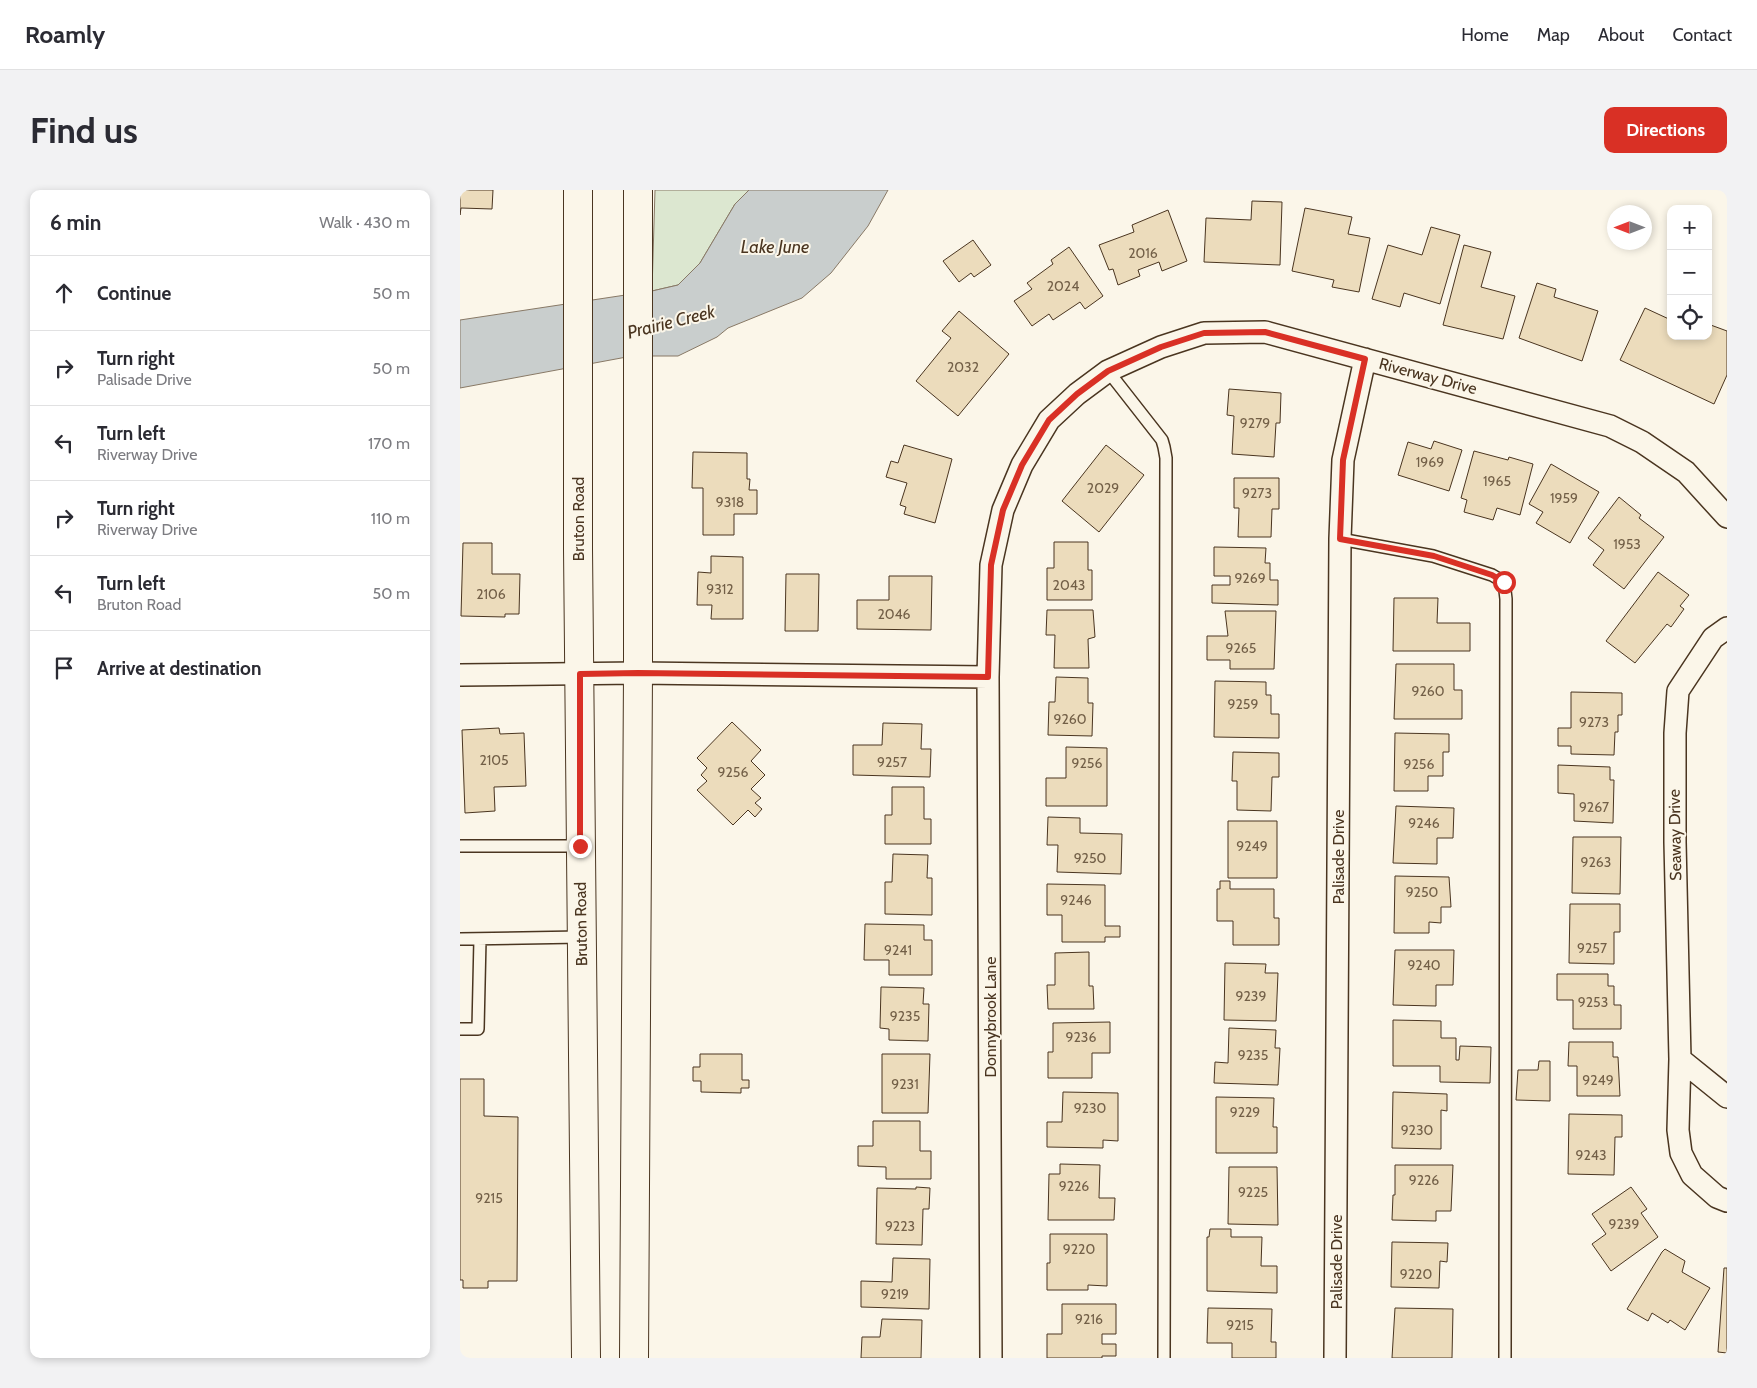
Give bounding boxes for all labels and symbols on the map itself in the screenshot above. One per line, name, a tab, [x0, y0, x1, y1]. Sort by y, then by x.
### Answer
north arrow	[1607, 205, 1652, 250]
water label: Lake June	[741, 236, 809, 258]
house number: 2016	[1128, 244, 1158, 262]
house number: 2024	[1047, 277, 1079, 295]
water label: Prairie Creek	[625, 300, 718, 344]
street label: Riverway Drive	[1377, 354, 1479, 398]
house number: 2032	[947, 358, 979, 376]
house number: 9279	[1240, 414, 1270, 432]
house number: 1969	[1416, 453, 1444, 471]
house number: 1965	[1483, 472, 1511, 490]
street label: Bruton Road	[569, 477, 588, 561]
house number: 2029	[1087, 479, 1119, 497]
house number: 9273	[1242, 484, 1272, 502]
house number: 1959	[1550, 489, 1578, 507]
house number: 9318	[716, 493, 744, 511]
house number: 1953	[1613, 535, 1641, 553]
house number: 9269	[1234, 569, 1266, 587]
route start	[1493, 571, 1516, 594]
house number: 2043	[1053, 576, 1085, 594]
house number: 9312	[706, 580, 734, 598]
house number: 2106	[476, 585, 506, 603]
house number: 2046	[877, 605, 911, 623]
house number: 9265	[1226, 639, 1256, 657]
house number: 9260	[1411, 682, 1445, 700]
house number: 9259	[1228, 695, 1258, 713]
house number: 9260	[1053, 710, 1087, 728]
house number: 9273	[1579, 713, 1609, 731]
house number: 2105	[479, 751, 509, 769]
house number: 9257	[877, 753, 907, 771]
house number: 9256	[1072, 754, 1102, 772]
house number: 9256	[1404, 755, 1434, 773]
house number: 9256	[718, 763, 748, 781]
street label: Seaway Drive	[1665, 789, 1685, 881]
house number: 9267	[1579, 798, 1609, 816]
street label: Palisade Drive	[1329, 810, 1348, 904]
house number: 9246	[1408, 814, 1440, 832]
route end	[569, 835, 592, 858]
house number: 9249	[1236, 837, 1268, 855]
house number: 9250	[1074, 849, 1107, 867]
house number: 9263	[1581, 853, 1611, 871]
street label: Bruton Road	[571, 882, 591, 966]
house number: 9250	[1406, 883, 1439, 901]
house number: 9246	[1060, 891, 1092, 909]
house number: 9257	[1577, 939, 1607, 957]
house number: 9241	[884, 941, 912, 959]
street label: Donnybrook Lane	[981, 956, 1000, 1078]
house number: 9240	[1407, 956, 1441, 974]
house number: 9239	[1236, 987, 1266, 1005]
house number: 9253	[1578, 993, 1608, 1011]
house number: 9235	[890, 1007, 920, 1025]
house number: 9236	[1066, 1028, 1096, 1046]
house number: 9235	[1238, 1046, 1268, 1064]
house number: 9249	[1582, 1071, 1614, 1089]
house number: 9231	[891, 1075, 919, 1093]
house number: 9230	[1074, 1099, 1107, 1117]
house number: 9229	[1230, 1103, 1260, 1121]
house number: 9230	[1401, 1121, 1434, 1139]
house number: 9243	[1576, 1146, 1606, 1164]
house number: 9226	[1409, 1171, 1439, 1189]
house number: 9226	[1059, 1177, 1089, 1195]
house number: 9225	[1238, 1183, 1268, 1201]
house number: 9215	[475, 1189, 503, 1207]
street label: Palisade Drive	[1327, 1215, 1346, 1309]
house number: 9239	[1609, 1215, 1639, 1233]
house number: 9223	[885, 1217, 915, 1235]
house number: 9220	[1063, 1240, 1095, 1258]
house number: 9220	[1400, 1265, 1432, 1283]
house number: 9219	[881, 1285, 909, 1303]
house number: 9216	[1075, 1310, 1103, 1328]
house number: 9215	[1226, 1316, 1254, 1334]

